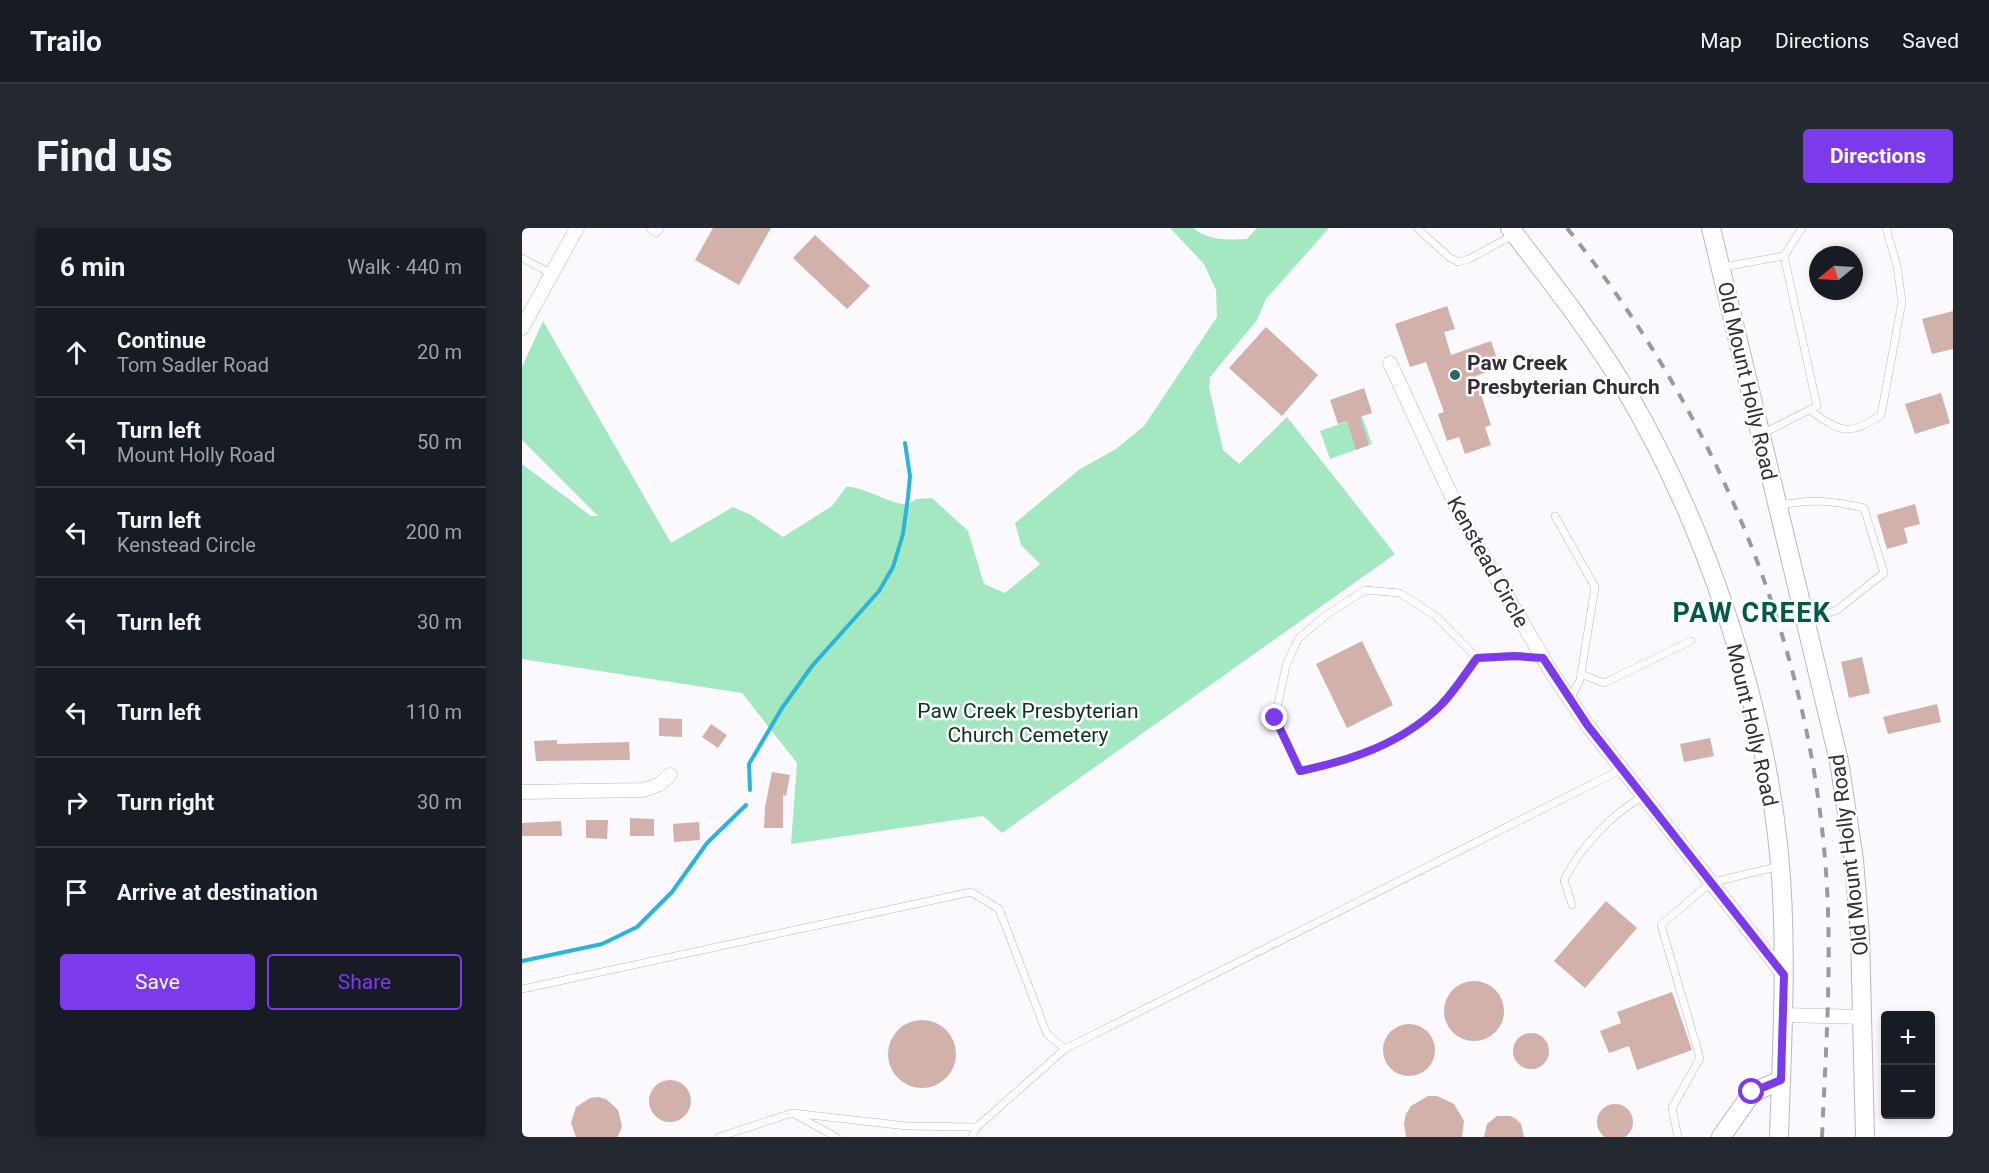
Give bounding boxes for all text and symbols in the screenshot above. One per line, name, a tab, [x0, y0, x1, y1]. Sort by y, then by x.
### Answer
text: Trailo	[30, 25, 102, 58]
text: Map	[1700, 29, 1742, 53]
text: Directions	[1775, 29, 1869, 53]
text: Saved	[1902, 29, 1959, 53]
button: Directions	[1803, 129, 1953, 183]
text: Find us	[36, 132, 173, 181]
north arrow	[1809, 246, 1863, 300]
text: 6 min	[60, 252, 125, 282]
text: Walk · 440 m	[347, 255, 462, 279]
street label: Old Mount Holly Road	[1713, 280, 1781, 482]
text: Continue	[117, 328, 206, 353]
icon: ahead	[60, 336, 93, 369]
text: 20 m	[417, 340, 462, 364]
place label: Paw Creek Presbyterian Church	[1467, 351, 1660, 399]
text: Tom Sadler Road	[117, 353, 269, 377]
marker: Paw Creek Presbyterian Church	[1448, 368, 1462, 382]
text: Turn left	[117, 418, 201, 443]
icon: left	[60, 426, 93, 459]
text: 50 m	[417, 430, 462, 454]
text: Mount Holly Road	[117, 443, 275, 467]
street label: Kenstead Circle	[1442, 492, 1534, 632]
text: Turn left	[117, 508, 201, 533]
icon: left	[60, 516, 93, 549]
text: 200 m	[406, 520, 462, 544]
text: Kenstead Circle	[117, 533, 256, 557]
district label: PAW CREEK	[1672, 597, 1832, 629]
icon: left	[60, 606, 93, 639]
text: Turn left	[117, 610, 201, 635]
text: 30 m	[417, 610, 462, 634]
street label: Mount Holly Road	[1722, 641, 1782, 809]
icon: left	[60, 696, 93, 729]
park label: Paw Creek Presbyterian Church Cemetery	[917, 699, 1139, 747]
text: Turn left	[117, 700, 201, 725]
text: 110 m	[406, 700, 462, 724]
route end	[1261, 704, 1287, 730]
street label: Old Mount Holly Road	[1825, 753, 1873, 957]
icon: right	[60, 786, 93, 819]
text: Turn right	[117, 790, 214, 815]
text: 30 m	[417, 790, 462, 814]
icon: arrive	[60, 876, 93, 909]
text: Arrive at destination	[117, 880, 318, 905]
button: Save	[60, 954, 255, 1010]
button: Share	[267, 954, 462, 1010]
map controls	[1881, 1011, 1935, 1119]
button: +	[1881, 1011, 1935, 1065]
button: −	[1881, 1065, 1935, 1119]
route start	[1738, 1078, 1764, 1104]

